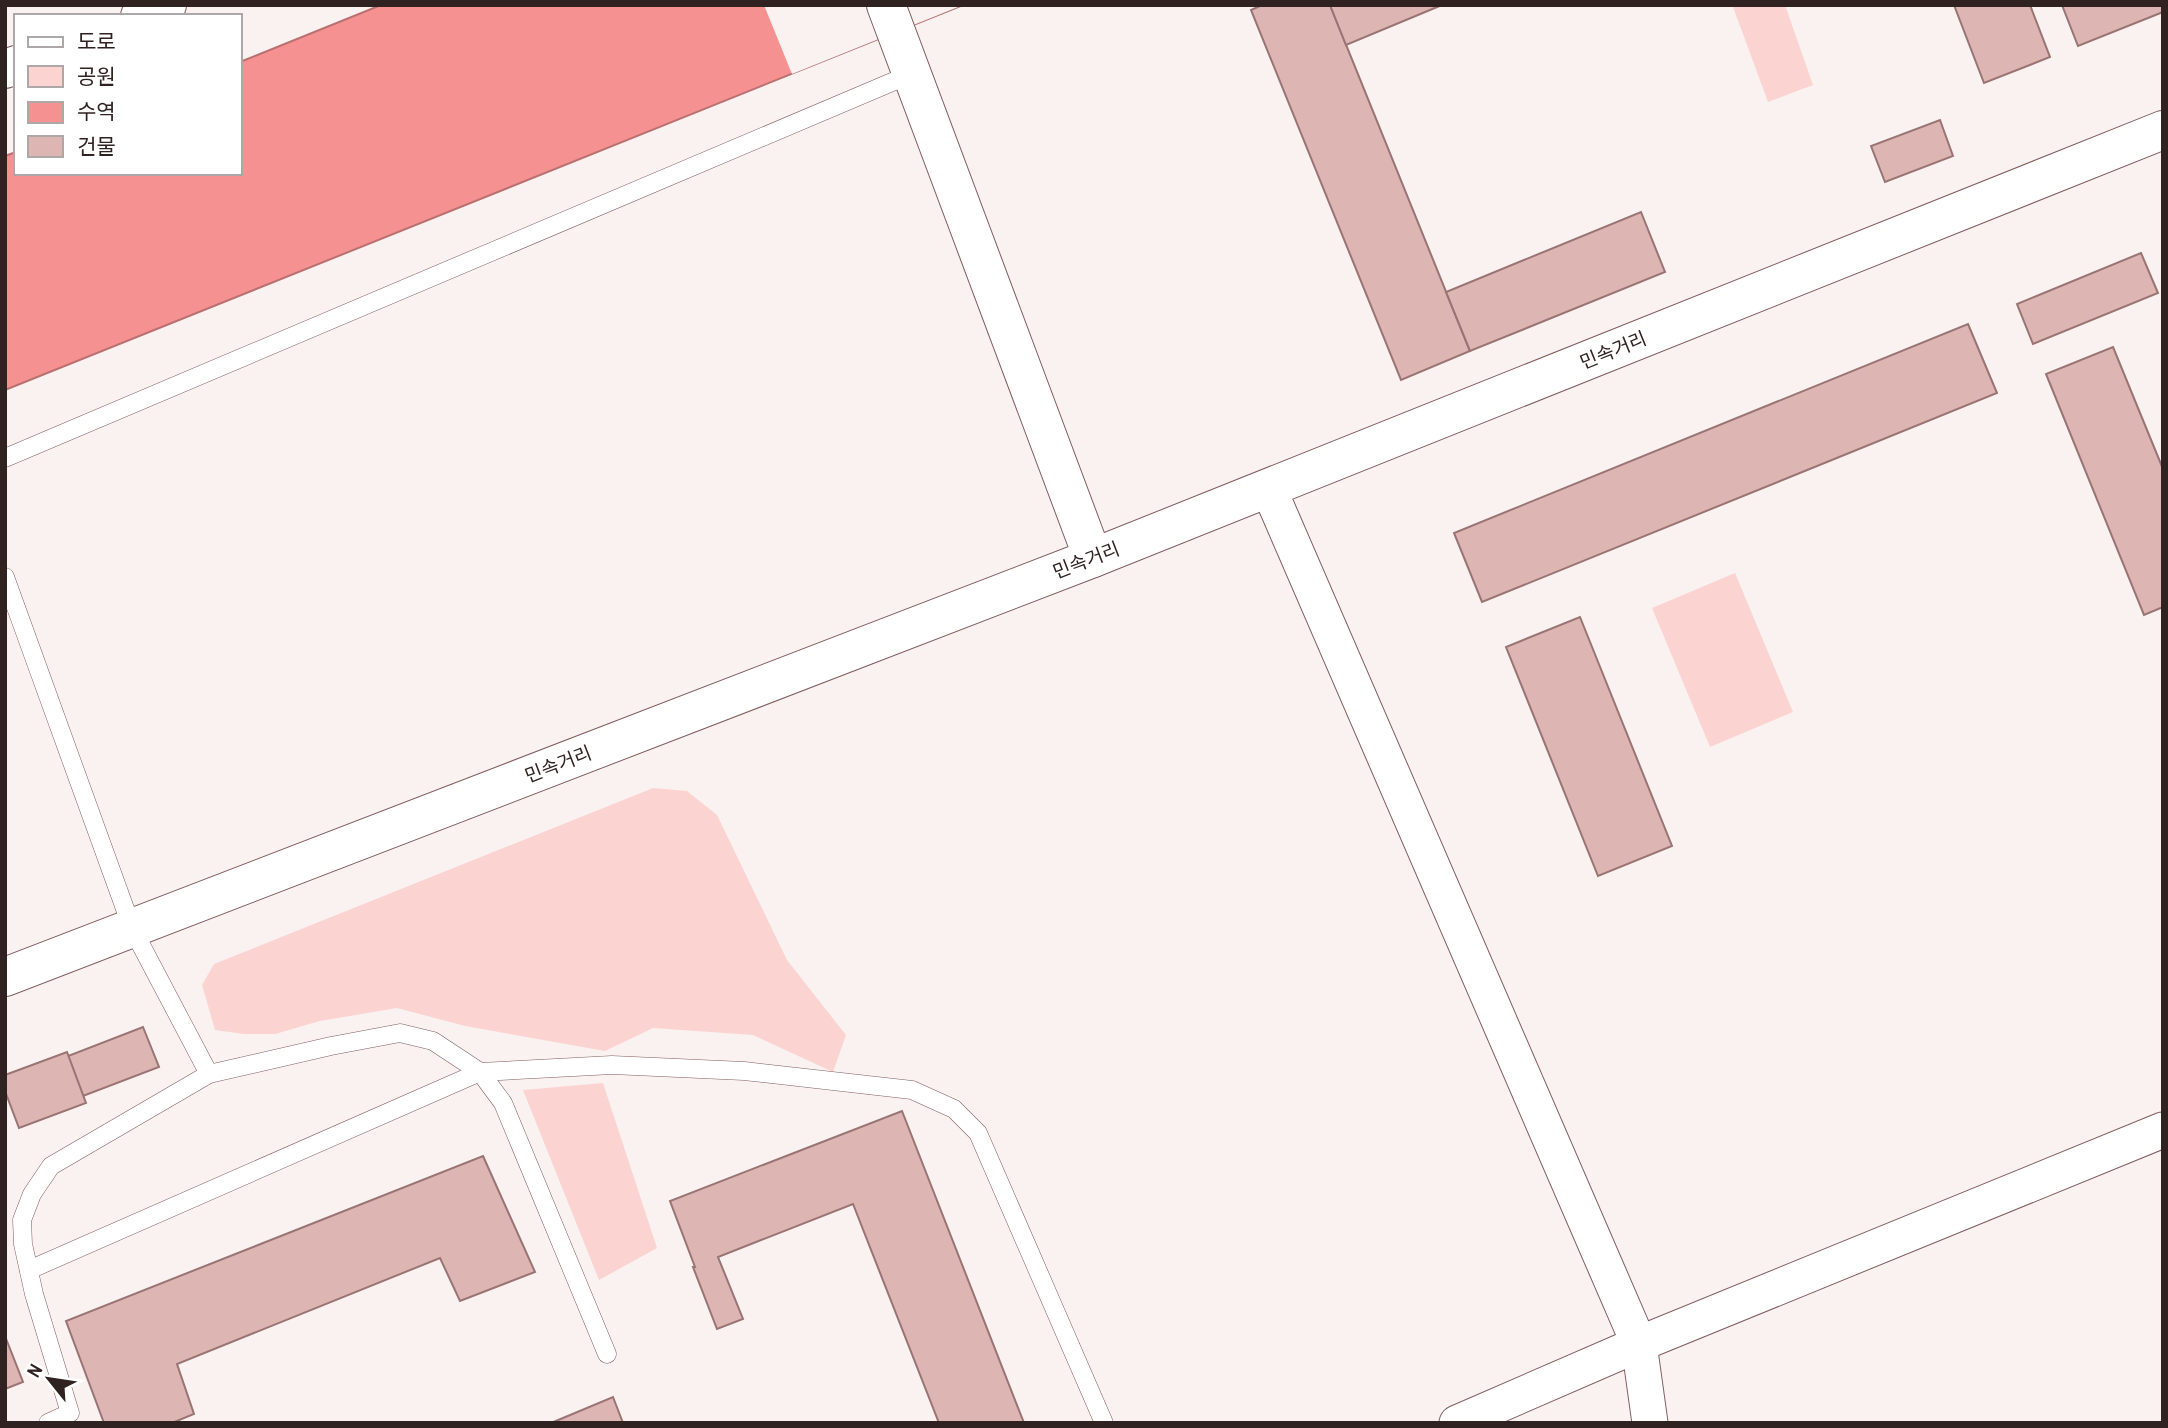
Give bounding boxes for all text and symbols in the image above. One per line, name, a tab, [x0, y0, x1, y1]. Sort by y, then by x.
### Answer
legend	[14, 14, 242, 175]
text: 도로	[77, 27, 116, 56]
text: 공원	[77, 62, 116, 91]
text: 수역	[77, 97, 116, 126]
text: 건물	[77, 132, 116, 161]
street label: 민속거리	[1576, 325, 1650, 375]
street label: 민속거리	[1049, 535, 1123, 585]
street label: 민속거리	[521, 739, 595, 789]
north arrow	[14, 1344, 84, 1414]
text: N	[20, 1359, 48, 1382]

